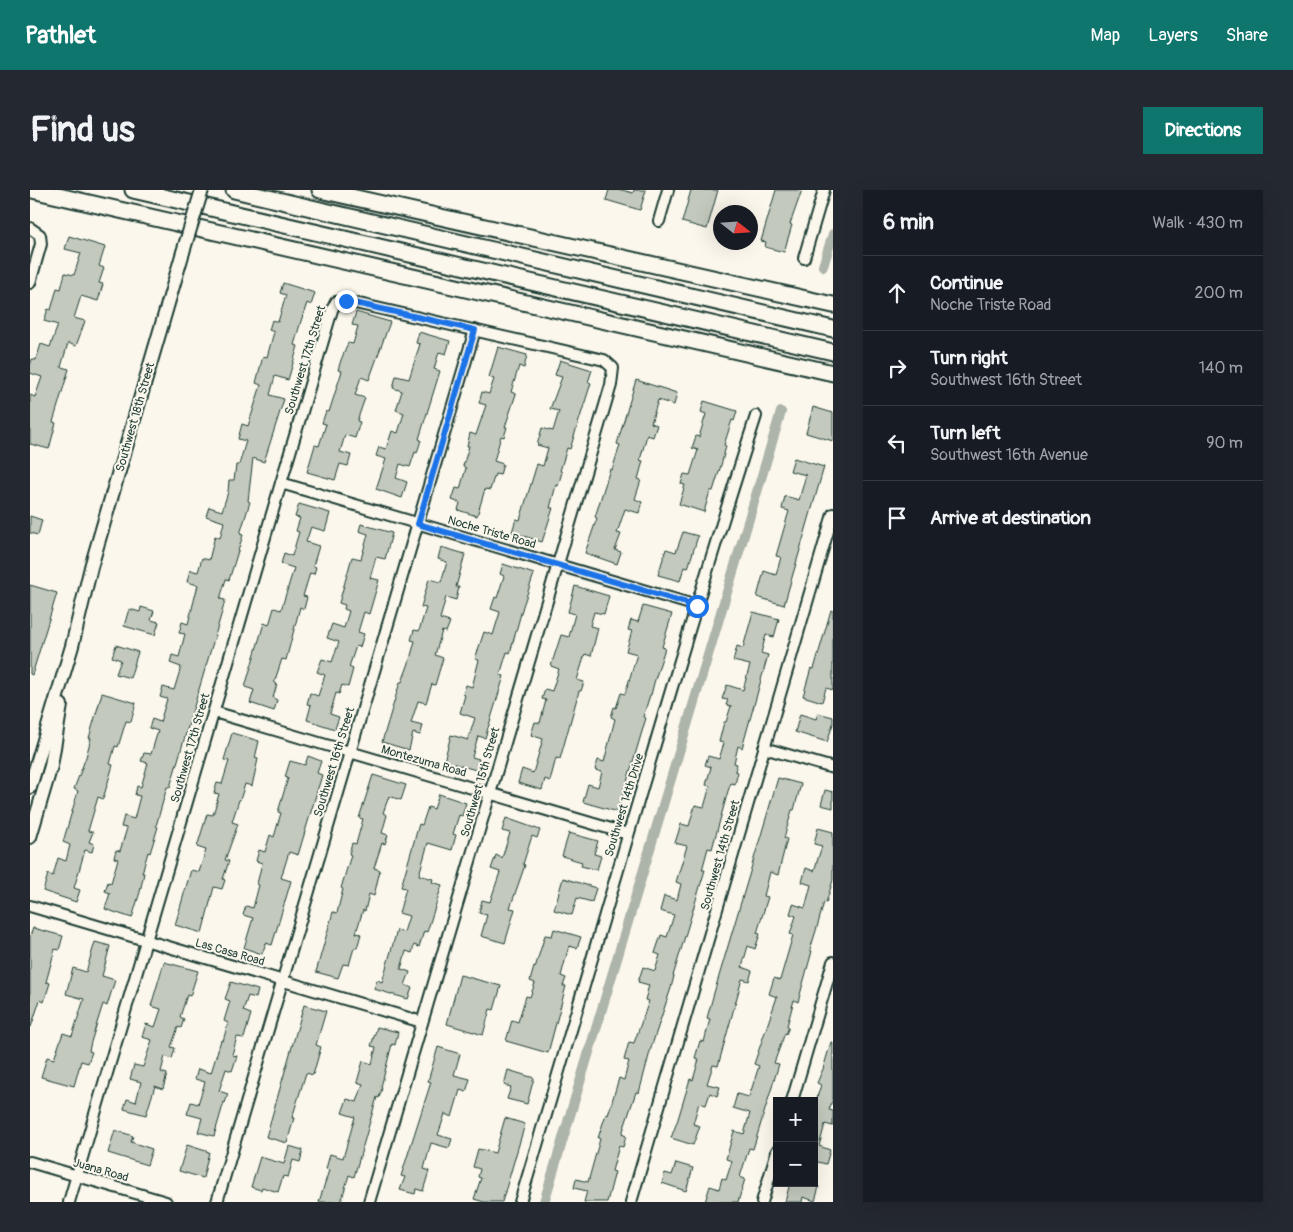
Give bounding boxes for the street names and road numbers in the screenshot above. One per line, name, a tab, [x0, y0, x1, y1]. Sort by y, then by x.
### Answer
street label: Southwest 17th Street	[282, 304, 329, 417]
street label: Southwest 18th Street	[113, 361, 158, 474]
street label: Noche Triste Road	[446, 513, 538, 552]
street label: Southwest 17th Street	[168, 691, 213, 805]
street label: Southwest 16th Street	[311, 705, 358, 819]
street label: Southwest 15th Street	[458, 725, 503, 839]
street label: Montezuma Road	[379, 742, 468, 781]
street label: Southwest 14th Drive	[602, 752, 647, 859]
street label: Southwest 14th Street	[698, 798, 743, 912]
street label: Las Casa Road	[193, 935, 267, 970]
street label: Juana Road	[71, 1155, 130, 1186]

